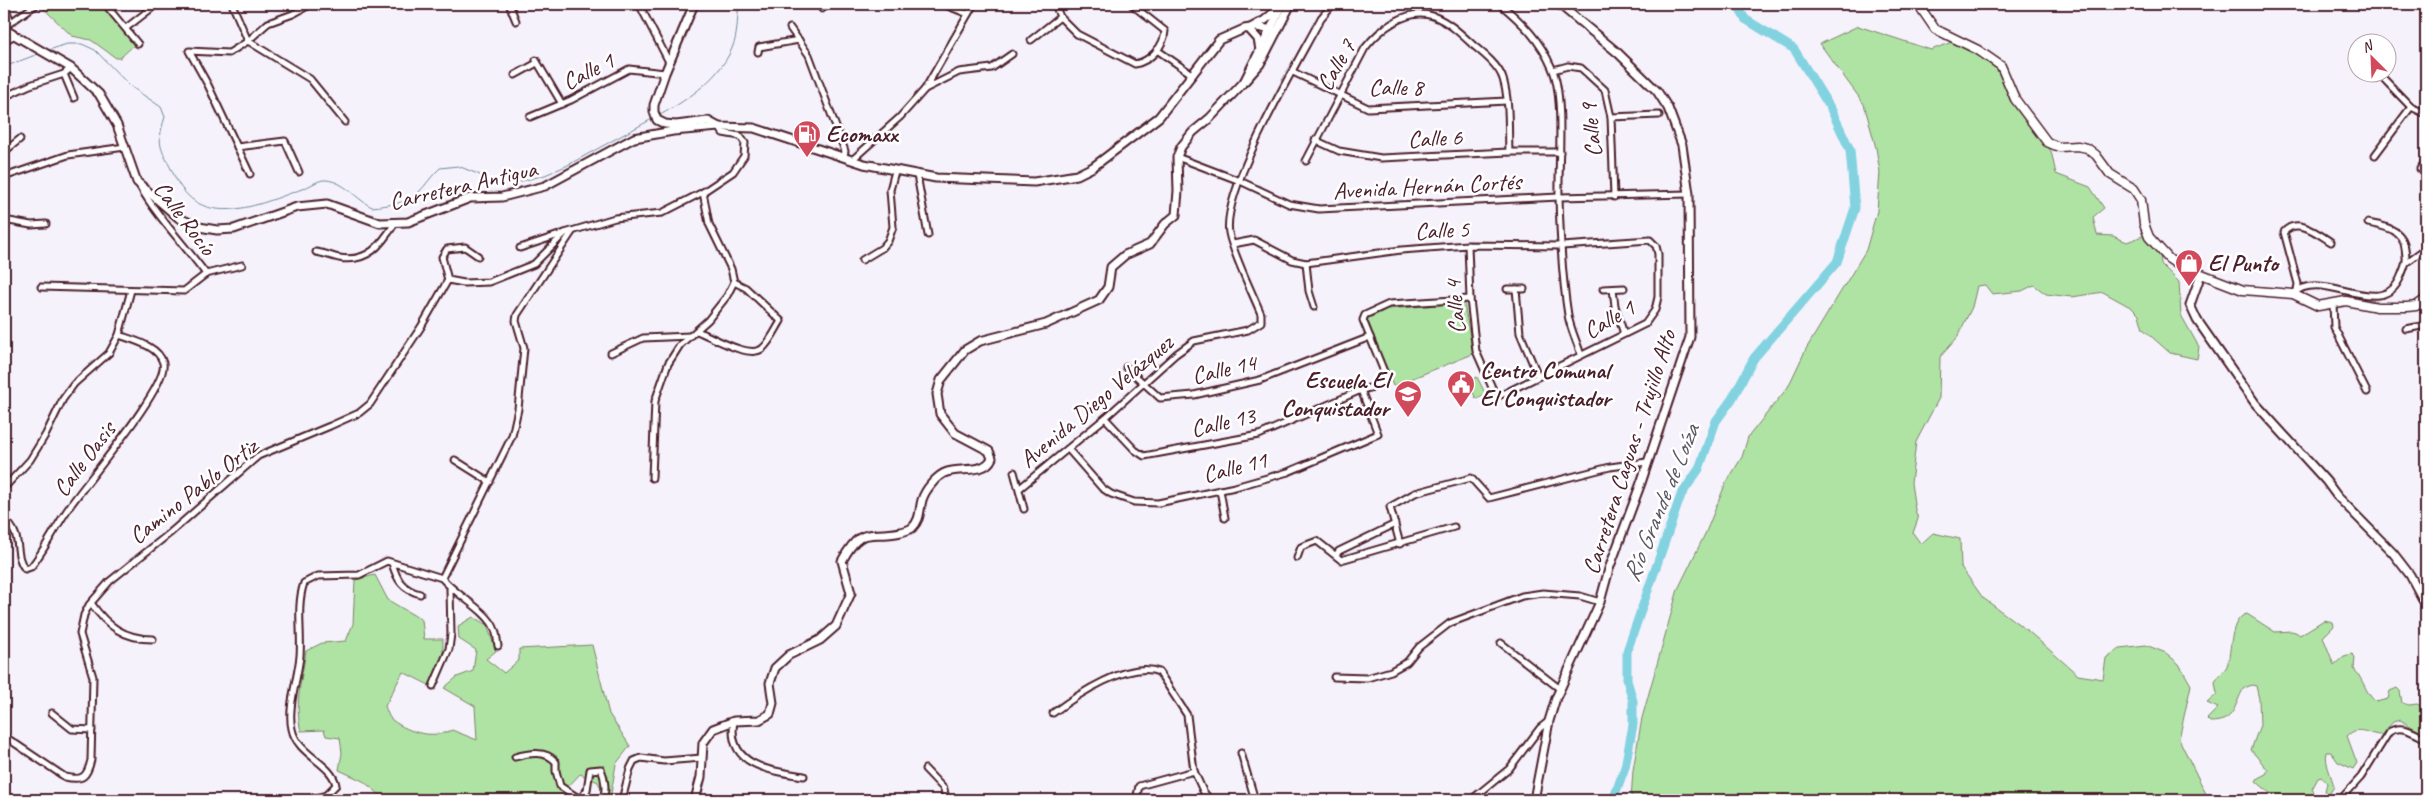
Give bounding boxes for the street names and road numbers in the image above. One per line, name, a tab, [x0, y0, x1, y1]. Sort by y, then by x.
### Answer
street label: Calle 7	[1309, 33, 1363, 96]
street label: Calle 1	[557, 45, 620, 97]
street label: Calle 8	[1369, 72, 1425, 102]
street label: Calle 9	[1573, 99, 1609, 159]
street label: Calle 6	[1407, 122, 1464, 154]
street label: Carretera Antigua	[386, 153, 541, 217]
street label: Avenida Hernán Cortés	[1332, 166, 1525, 206]
street label: Calle Rocío	[147, 175, 224, 263]
street label: Calle 5	[1414, 214, 1471, 246]
street label: Calle 4	[1437, 276, 1472, 335]
street label: Calle 1	[1578, 292, 1641, 346]
street label: Carretera Caguas - Trujillo Alto	[1575, 325, 1683, 578]
street label: Avenida Diego Velázquez	[1013, 327, 1180, 474]
street label: Calle 14	[1189, 347, 1261, 391]
street label: Calle 13	[1188, 400, 1260, 444]
street label: Calle Oasis	[46, 413, 124, 502]
street label: Camino Pablo Ortiz	[123, 430, 265, 550]
street label: Calle 11	[1200, 444, 1271, 489]

